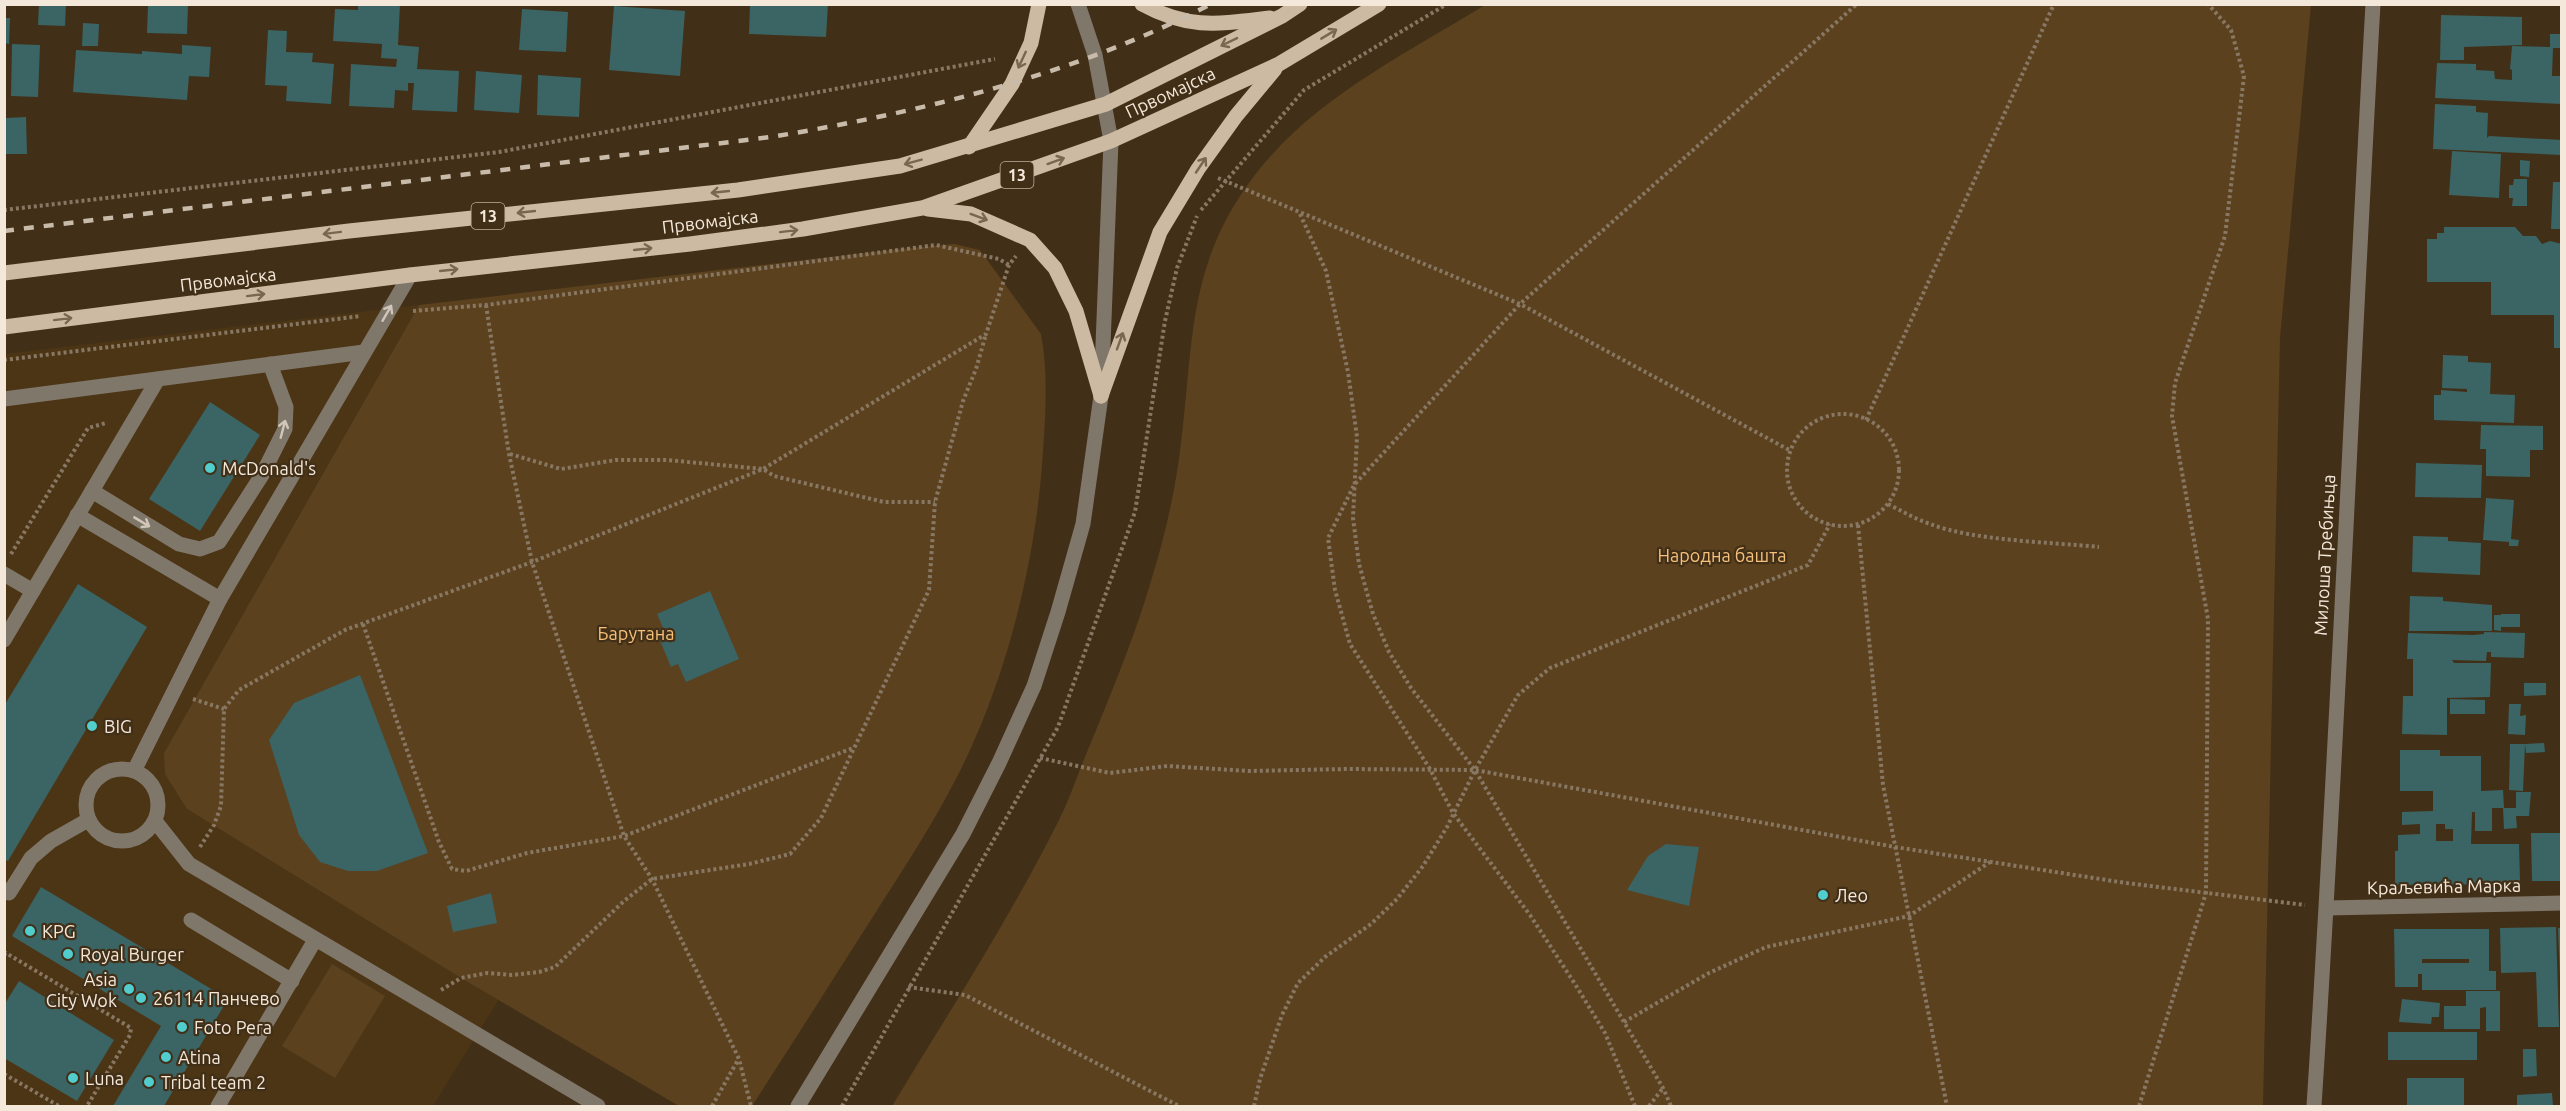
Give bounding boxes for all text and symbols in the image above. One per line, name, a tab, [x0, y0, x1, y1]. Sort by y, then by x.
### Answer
one-way arrow	[1320, 28, 1337, 40]
one-way arrow	[1221, 37, 1239, 48]
one-way arrow	[1016, 51, 1028, 69]
street label: Првомајска	[1122, 62, 1218, 122]
one-way arrow	[1046, 154, 1065, 165]
one-way arrow	[904, 157, 923, 168]
one-way arrow	[1195, 157, 1207, 173]
road number: 13	[1000, 162, 1034, 188]
one-way arrow	[711, 186, 731, 197]
road number: 13	[472, 203, 504, 229]
street label: Првомајска	[661, 205, 759, 237]
one-way arrow	[517, 207, 537, 218]
one-way arrow	[970, 213, 988, 224]
one-way arrow	[779, 225, 799, 236]
one-way arrow	[323, 227, 343, 238]
one-way arrow	[633, 243, 653, 254]
street label: Првомајска	[179, 263, 277, 295]
one-way arrow	[439, 265, 459, 276]
one-way arrow	[246, 289, 265, 300]
one-way arrow	[381, 305, 393, 322]
one-way arrow	[52, 314, 72, 325]
one-way arrow	[1116, 332, 1127, 351]
one-way arrow	[277, 420, 289, 439]
place label: McDonald's	[222, 458, 316, 478]
marker: McDonald's	[203, 461, 217, 475]
street label: Милоша Требињца	[2310, 474, 2338, 636]
one-way arrow	[133, 516, 150, 528]
park label: Народна башта	[1658, 545, 1786, 565]
park label: Барутана	[598, 623, 674, 643]
place label: BIG	[104, 716, 132, 736]
marker: BIG	[85, 719, 99, 733]
street label: Краљевића Марка	[2367, 875, 2521, 897]
place label: Лео	[1835, 885, 1868, 905]
marker: Лео	[1816, 888, 1830, 902]
place label: KPG	[42, 921, 76, 941]
marker: KPG	[23, 924, 37, 938]
place label: Royal Burger	[80, 944, 184, 964]
marker: Royal Burger	[61, 947, 75, 961]
place label: Asia City Wok	[46, 969, 117, 1010]
marker: Asia City Wok	[122, 982, 136, 996]
place label: 26114 Панчево	[153, 988, 280, 1008]
marker: 26114 Панчево	[134, 991, 148, 1005]
place label: Foto Pera	[194, 1017, 272, 1037]
marker: Foto Pera	[175, 1020, 189, 1034]
place label: Atina	[178, 1047, 221, 1067]
marker: Atina	[159, 1050, 173, 1064]
place label: Luna	[85, 1068, 124, 1088]
marker: Luna	[66, 1071, 80, 1085]
place label: Tribal team 2	[161, 1072, 266, 1092]
marker: Tribal team 2	[142, 1075, 156, 1089]

